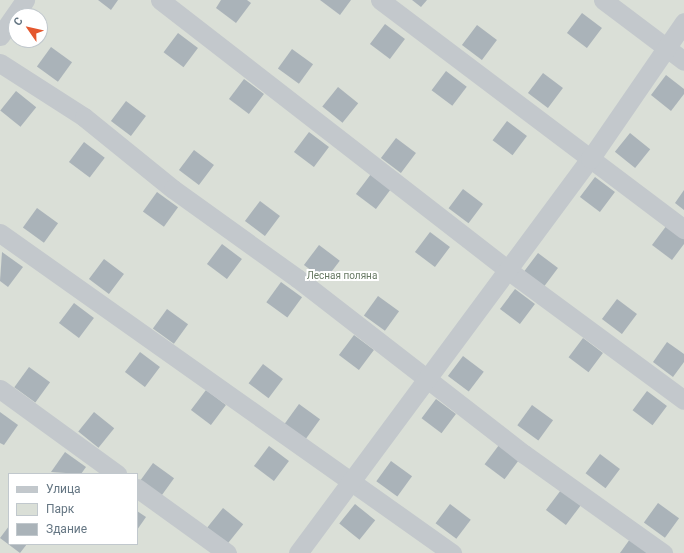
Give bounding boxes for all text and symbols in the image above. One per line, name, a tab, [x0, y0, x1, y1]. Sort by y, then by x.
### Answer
north arrow	[8, 8, 48, 48]
text: С	[11, 15, 26, 28]
park label: Лесная поляна	[307, 270, 377, 282]
legend	[8, 473, 138, 545]
text: Улица	[46, 482, 81, 496]
text: Парк	[46, 502, 74, 516]
text: Здание	[46, 522, 87, 536]

